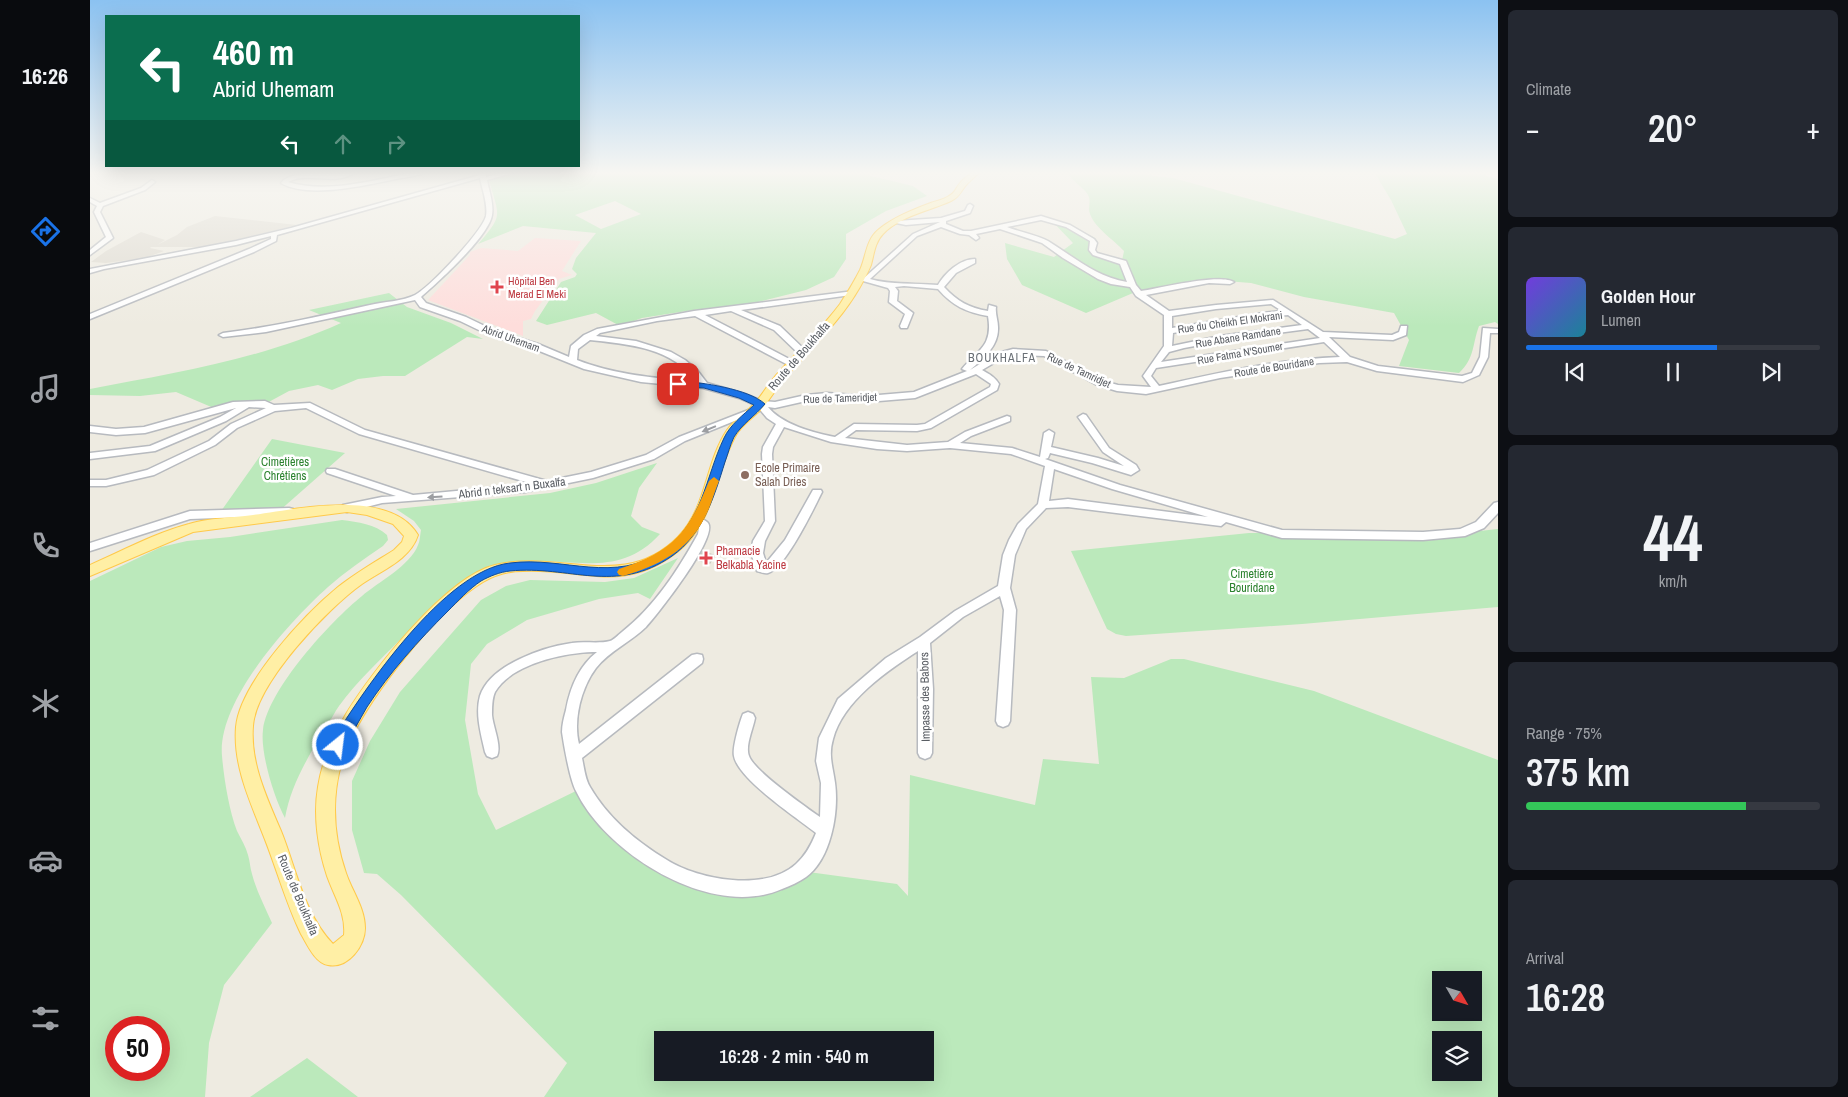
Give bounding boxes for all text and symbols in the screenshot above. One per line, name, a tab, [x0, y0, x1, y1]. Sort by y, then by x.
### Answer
text: 460 m	[213, 29, 294, 76]
icon: left	[130, 35, 195, 100]
text: 16:26	[22, 61, 68, 91]
text: Abrid Uhemam	[213, 74, 334, 104]
text: Climate	[1526, 78, 1571, 100]
text: 20°	[1648, 103, 1698, 154]
text: −	[1526, 110, 1539, 148]
text: +	[1807, 110, 1820, 148]
icon: left	[276, 130, 304, 158]
icon: ahead	[329, 130, 357, 158]
icon: right	[382, 130, 410, 158]
icon: directions	[28, 214, 63, 249]
place label: Hôpital Ben Merad El Meki	[508, 274, 566, 301]
marker: Hôpital Ben Merad El Meki	[490, 280, 504, 294]
text: Golden Hour	[1601, 283, 1695, 309]
street label: Rue du Cheikh El Mokrani	[1177, 308, 1283, 336]
text: Lumen	[1601, 309, 1641, 331]
street label: Route de Boukhalfa	[765, 318, 834, 394]
street label: Abrid Uhemam	[479, 321, 542, 355]
street label: Rue Abane Ramdane	[1194, 323, 1282, 351]
street label: Rue Fatma N'Soumer	[1196, 339, 1284, 367]
street label: Rue de Tamridjet	[1045, 349, 1114, 391]
district label: BOUKHALFA	[968, 350, 1036, 366]
street label: Route de Bouridane	[1233, 354, 1315, 380]
icon: previous	[1561, 358, 1589, 386]
icon: pause	[1659, 358, 1687, 386]
icon: next	[1757, 358, 1785, 386]
pin	[657, 363, 699, 405]
icon: arrive	[664, 370, 692, 398]
icon: music	[28, 371, 63, 406]
street label: Rue de Tameridjet	[803, 390, 878, 406]
one-way arrow	[702, 425, 716, 433]
park label: Cimetières Chrétiens	[261, 454, 309, 484]
place label: Ecole Primaire Salah Dries	[755, 460, 820, 490]
marker: Ecole Primaire Salah Dries	[739, 469, 751, 481]
street label: Abrid n teksart n Buxalfa	[457, 473, 567, 503]
one-way arrow	[427, 494, 443, 502]
text: 44	[1643, 494, 1703, 581]
icon: phone	[28, 528, 63, 563]
place label: Phamacie Belkabla Yacine	[716, 543, 786, 573]
marker: Phamacie Belkabla Yacine	[700, 552, 712, 564]
park label: Cimetière Bouridane	[1229, 566, 1275, 596]
text: km/h	[1659, 570, 1687, 592]
street label: Impasse des Babors	[916, 652, 934, 742]
icon: climate	[28, 686, 63, 721]
position arrow	[311, 718, 363, 770]
text: Range · 75%	[1526, 722, 1602, 744]
text: 375 km	[1526, 747, 1630, 798]
icon: car	[28, 843, 63, 878]
street label: Route de Boukhalfa	[274, 852, 322, 938]
text: Arrival	[1526, 947, 1564, 969]
north arrow	[1432, 971, 1482, 1021]
map controls	[1432, 971, 1482, 1081]
text: 16:28	[1526, 972, 1605, 1023]
icon: filters	[28, 1001, 63, 1036]
speed limit sign: 50	[105, 1016, 170, 1081]
button: layers	[1432, 1031, 1482, 1081]
text: 16:28 · 2 min · 540 m	[719, 1043, 869, 1069]

